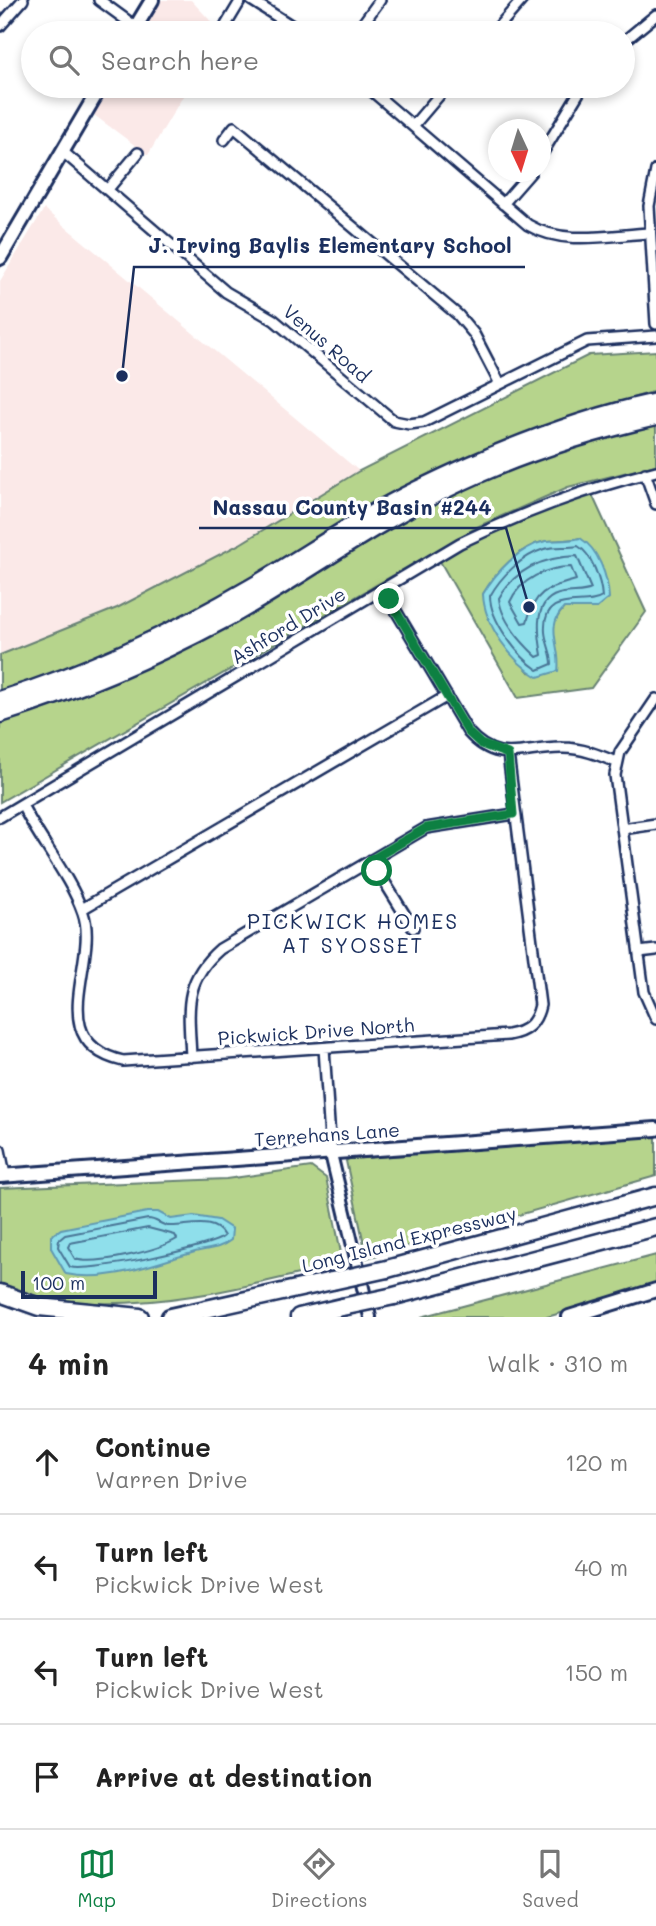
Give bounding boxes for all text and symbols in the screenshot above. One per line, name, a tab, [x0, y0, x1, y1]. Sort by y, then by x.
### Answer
search box	[21, 21, 635, 98]
icon: search	[45, 41, 83, 79]
text: Search here	[101, 43, 259, 77]
north arrow	[488, 119, 551, 182]
callout: J. Irving Baylis Elementary School	[134, 225, 525, 267]
text: J. Irving Baylis Elementary School	[148, 231, 512, 259]
street label: Venus Road	[278, 298, 376, 388]
callout: Nassau County Basin #244	[199, 486, 506, 528]
text: Nassau County Basin #244	[212, 493, 492, 521]
street label: Ashford Drive	[226, 581, 350, 669]
route end	[373, 583, 404, 614]
route start	[361, 855, 392, 886]
district label: PICKWICK HOMES AT SYOSSET	[247, 907, 459, 958]
street label: Pickwick Drive North	[217, 1012, 415, 1050]
street label: Terrehans Lane	[253, 1116, 401, 1152]
street label: Long Island Expressway	[299, 1200, 519, 1278]
scale bar	[21, 1268, 158, 1300]
text: 100 m	[32, 1270, 85, 1295]
text: 4 min	[28, 1343, 109, 1383]
text: Walk · 310 m	[487, 1348, 628, 1378]
text: Continue	[95, 1430, 211, 1464]
icon: ahead	[28, 1443, 66, 1481]
text: 120 m	[565, 1447, 628, 1477]
text: Warren Drive	[95, 1464, 248, 1494]
text: Turn left	[95, 1535, 208, 1569]
icon: left	[28, 1548, 66, 1586]
text: 40 m	[575, 1552, 628, 1582]
text: Pickwick Drive West	[95, 1569, 324, 1599]
text: Turn left	[95, 1640, 208, 1674]
icon: left	[28, 1653, 66, 1691]
text: 150 m	[564, 1657, 628, 1687]
text: Pickwick Drive West	[95, 1674, 324, 1704]
icon: arrive	[28, 1758, 66, 1796]
text: Arrive at destination	[95, 1760, 372, 1794]
tab: Map	[77, 1845, 116, 1912]
tab: Directions	[271, 1845, 367, 1912]
tab: Saved	[522, 1845, 579, 1912]

